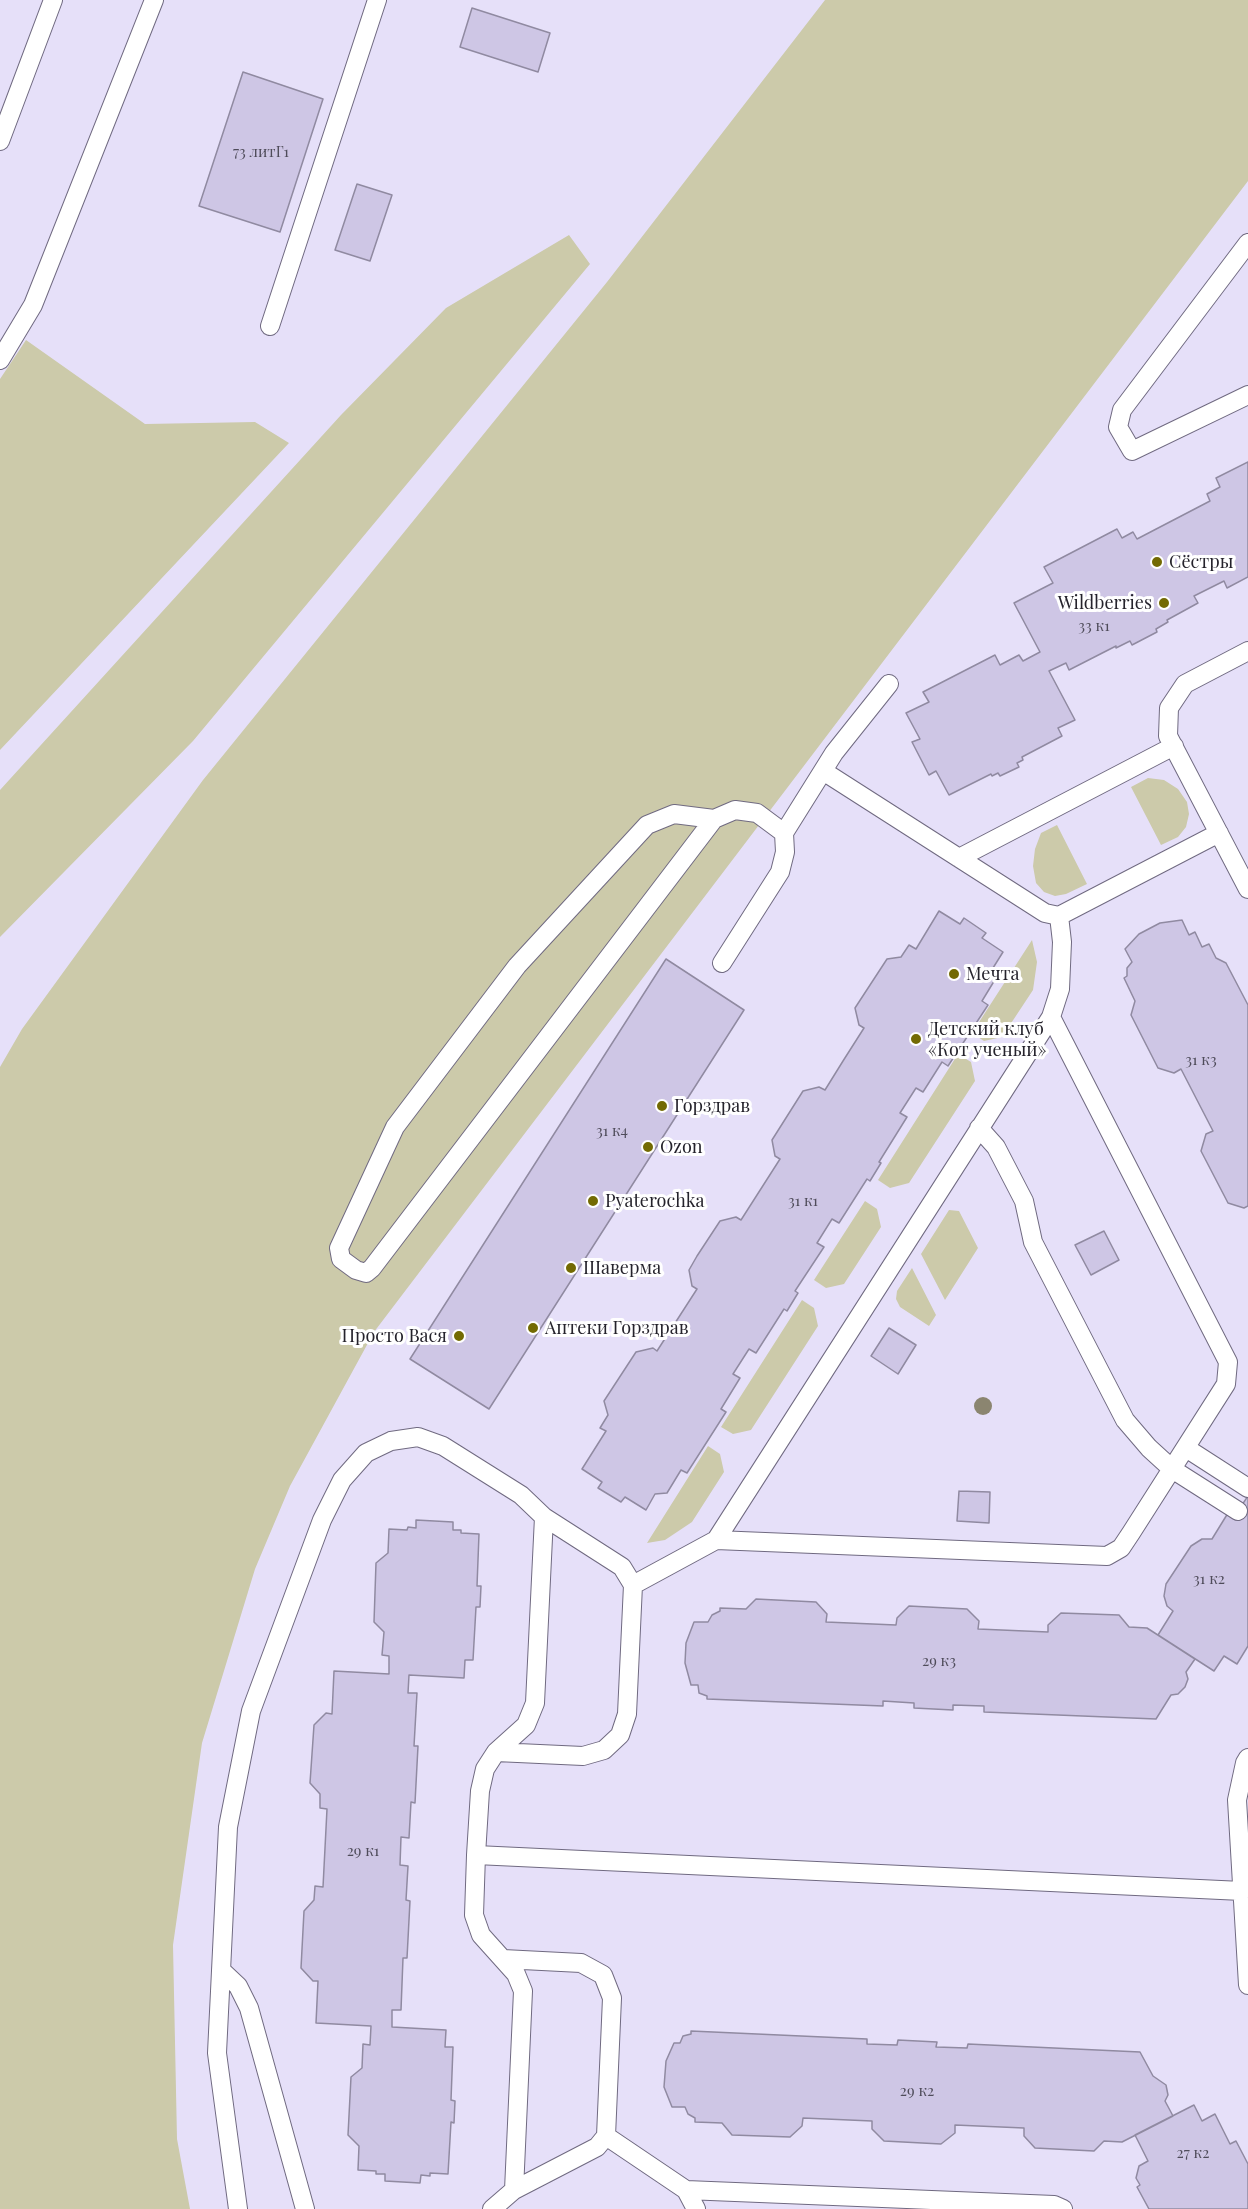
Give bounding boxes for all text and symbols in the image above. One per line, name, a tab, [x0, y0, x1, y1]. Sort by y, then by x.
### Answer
house number: 73 литГ1	[233, 143, 289, 161]
place label: Сёстры	[1169, 551, 1233, 573]
marker: Сёстры	[1150, 555, 1164, 569]
place label: Wildberries	[1058, 592, 1152, 614]
marker: Wildberries	[1157, 596, 1171, 610]
house number: 33 к1	[1078, 617, 1110, 635]
place label: Мечта	[966, 963, 1019, 985]
marker: Мечта	[947, 967, 961, 981]
place label: Детский клуб «Кот ученый»	[928, 1018, 1047, 1060]
marker: Детский клуб «Кот ученый»	[909, 1032, 923, 1046]
house number: 31 к3	[1185, 1051, 1217, 1069]
place label: Горздрав	[674, 1095, 750, 1117]
marker: Горздрав	[655, 1099, 669, 1113]
house number: 31 к4	[596, 1122, 628, 1140]
place label: Ozon	[660, 1136, 703, 1158]
marker: Ozon	[641, 1140, 655, 1154]
place label: Pyaterochka	[605, 1190, 704, 1212]
house number: 31 к1	[788, 1192, 818, 1210]
marker: Pyaterochka	[586, 1194, 600, 1208]
place label: Шаверма	[583, 1257, 661, 1279]
marker: Шаверма	[564, 1261, 578, 1275]
place label: Аптеки Горздрав	[545, 1317, 689, 1339]
marker: Аптеки Горздрав	[526, 1321, 540, 1335]
place label: Просто Вася	[342, 1325, 447, 1347]
marker: Просто Вася	[452, 1329, 466, 1343]
house number: 31 к2	[1193, 1570, 1225, 1588]
house number: 29 к3	[922, 1652, 956, 1670]
house number: 29 к1	[347, 1842, 379, 1860]
house number: 29 к2	[900, 2082, 934, 2100]
house number: 27 к2	[1177, 2144, 1209, 2162]

